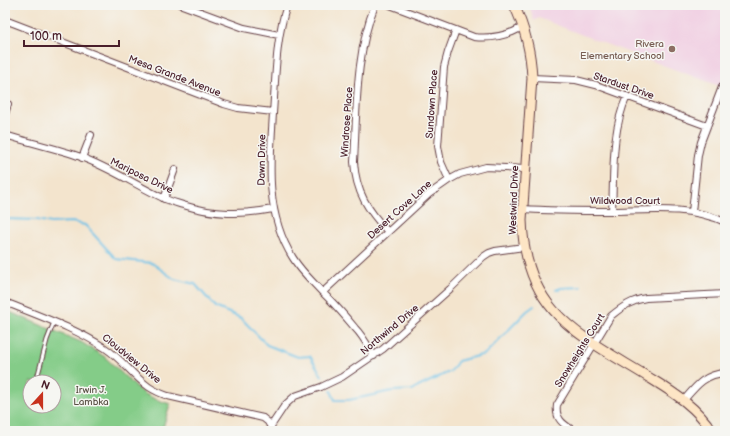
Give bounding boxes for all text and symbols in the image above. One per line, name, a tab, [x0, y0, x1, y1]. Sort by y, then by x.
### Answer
scale bar	[24, 22, 119, 48]
text: 100 m	[30, 29, 62, 44]
place label: Rivera Elementary School	[580, 38, 664, 62]
marker: Rivera Elementary School	[667, 44, 677, 54]
street label: Mesa Grande Avenue	[127, 53, 223, 99]
street label: Sundown Place	[424, 69, 440, 139]
street label: Stardust Drive	[592, 70, 656, 102]
street label: Windrose Place	[339, 86, 355, 158]
street label: Dawn Drive	[256, 134, 268, 186]
street label: Mariposa Drive	[108, 155, 175, 196]
street label: Westwind Drive	[507, 165, 521, 235]
street label: Desert Cove Lane	[365, 178, 434, 242]
street label: Wildwood Court	[590, 195, 660, 207]
street label: Northwind Drive	[358, 302, 421, 358]
street label: Snowheights Court	[552, 311, 607, 390]
street label: Cloudview Drive	[100, 331, 163, 386]
north arrow	[22, 374, 62, 414]
text: N	[39, 378, 52, 393]
park label: Irwin J. Lambka	[73, 384, 109, 408]

